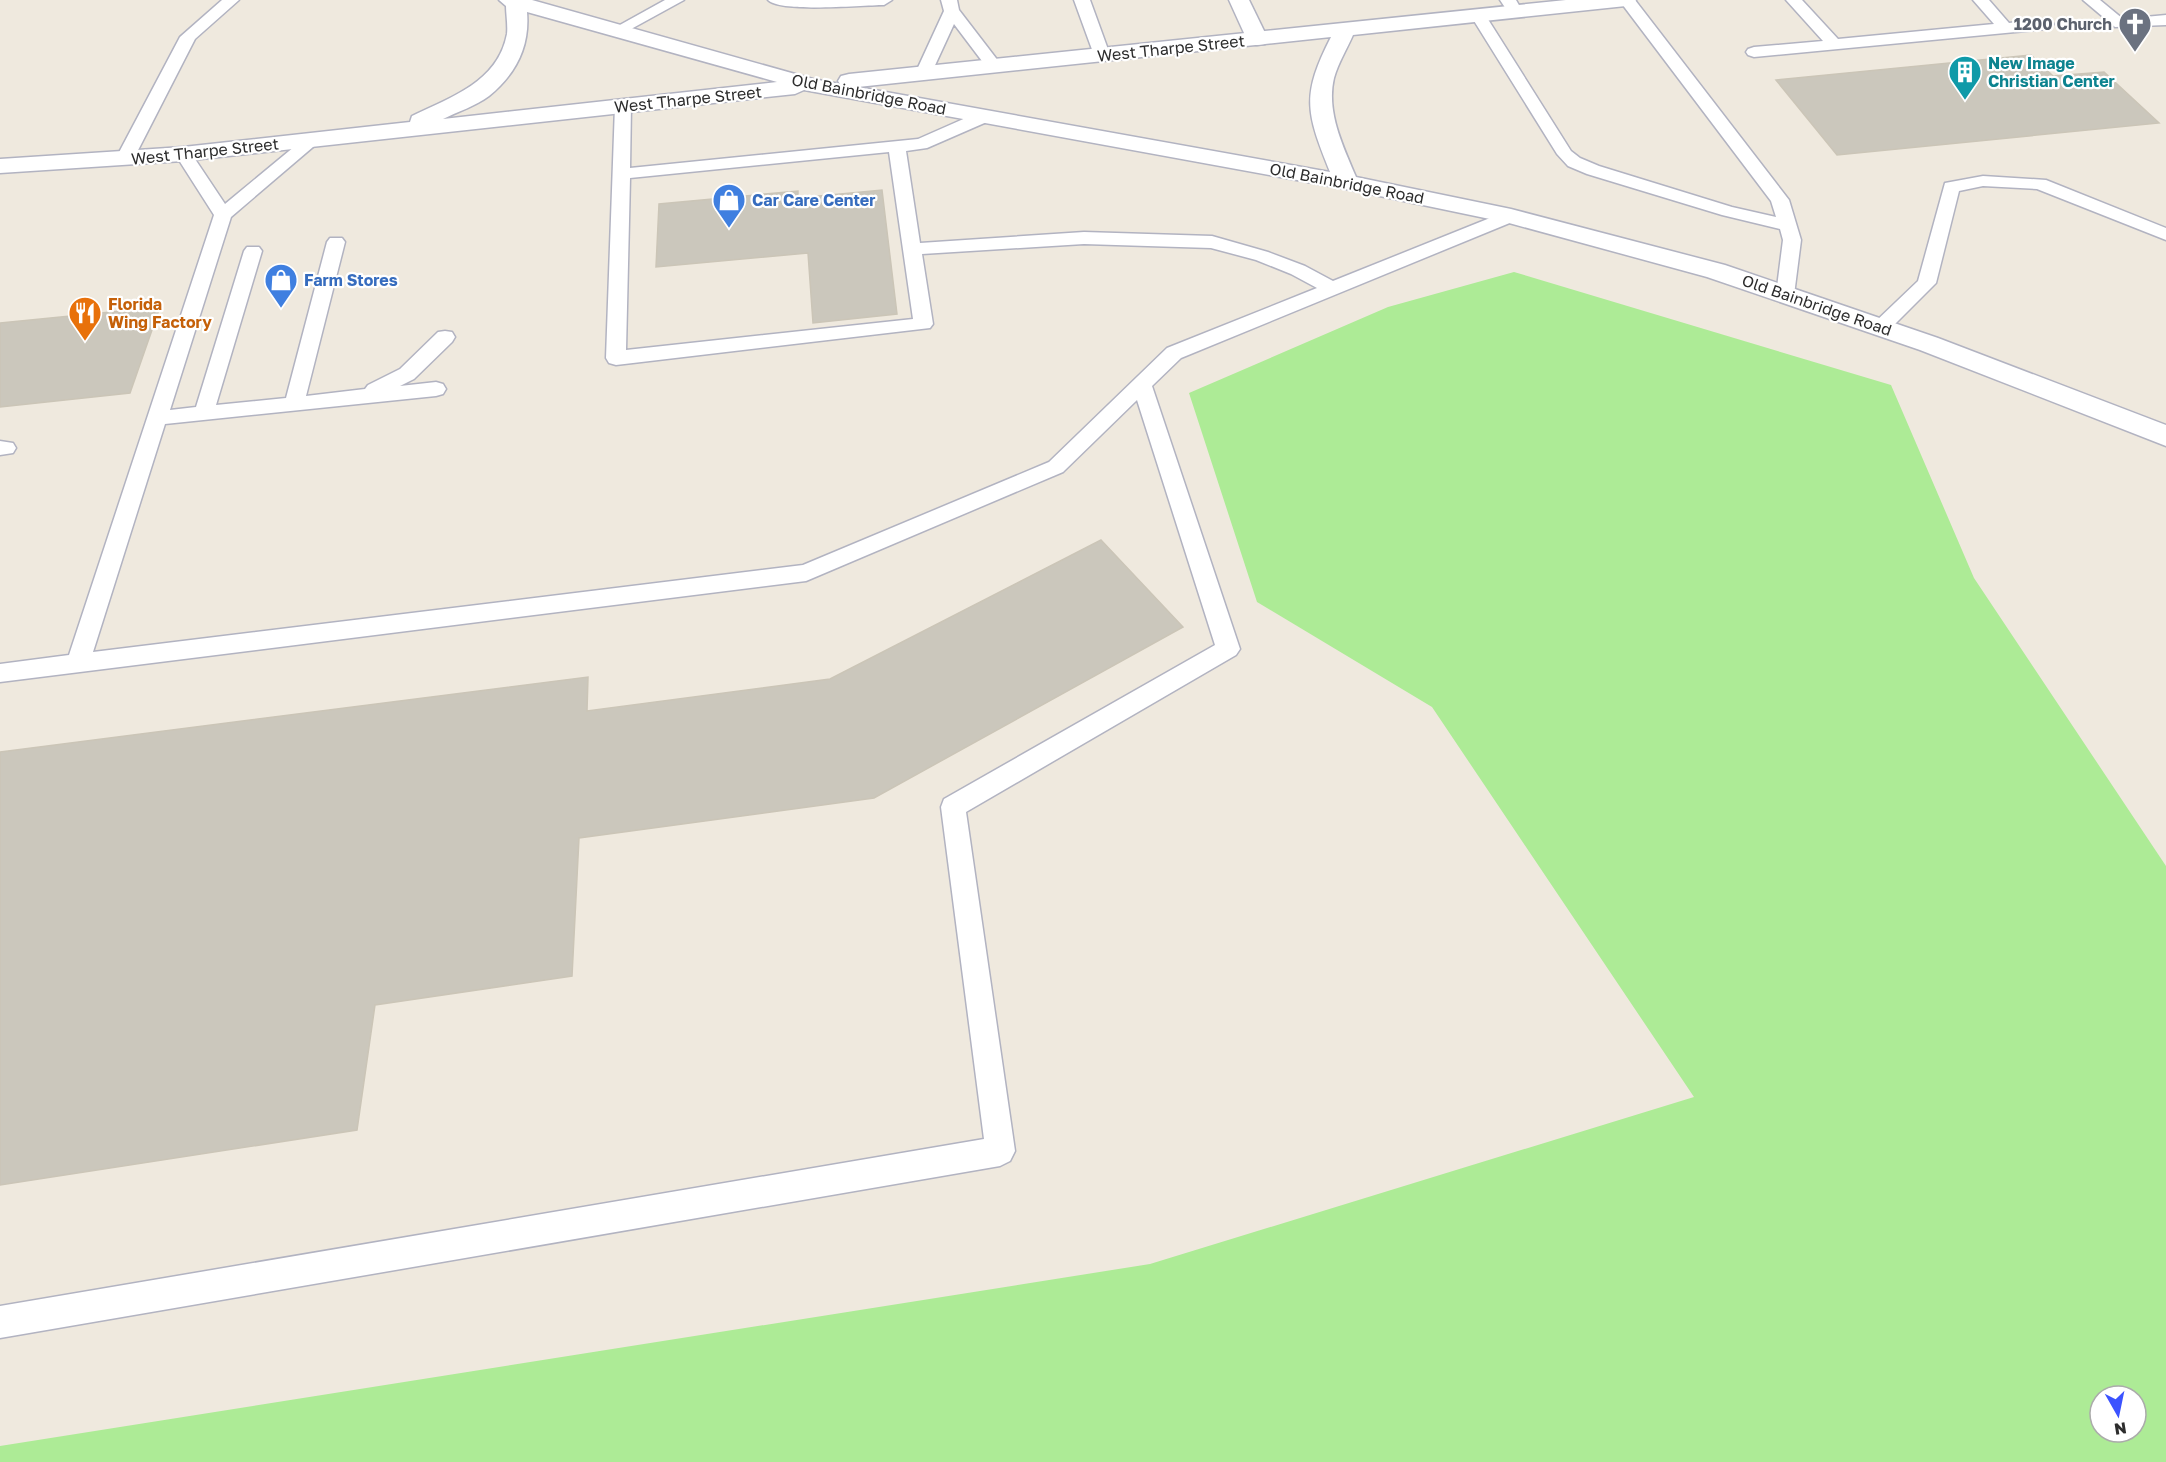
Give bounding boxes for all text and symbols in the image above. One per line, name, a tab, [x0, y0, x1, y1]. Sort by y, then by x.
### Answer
church icon: 1200 Church	[2117, 6, 2153, 53]
place label: 1200 Church	[2014, 14, 2112, 34]
street label: West Tharpe Street	[1096, 30, 1246, 66]
place label: New Image Christian Center	[1988, 53, 2115, 91]
building icon: New Image Christian Center	[1947, 54, 1983, 101]
street label: Old Bainbridge Road	[790, 69, 948, 119]
street label: West Tharpe Street	[613, 81, 763, 117]
street label: West Tharpe Street	[130, 133, 280, 169]
street label: Old Bainbridge Road	[1268, 158, 1426, 208]
shop icon: Car Care Center	[711, 182, 747, 229]
place label: Car Care Center	[752, 190, 876, 210]
shop icon: Farm Stores	[263, 262, 299, 309]
place label: Farm Stores	[304, 270, 398, 290]
street label: Old Bainbridge Road	[1739, 270, 1895, 340]
place label: Florida Wing Factory	[108, 294, 212, 332]
restaurant icon: Florida Wing Factory	[67, 295, 103, 342]
north arrow	[2088, 1384, 2148, 1444]
text: N	[2113, 1418, 2128, 1440]

